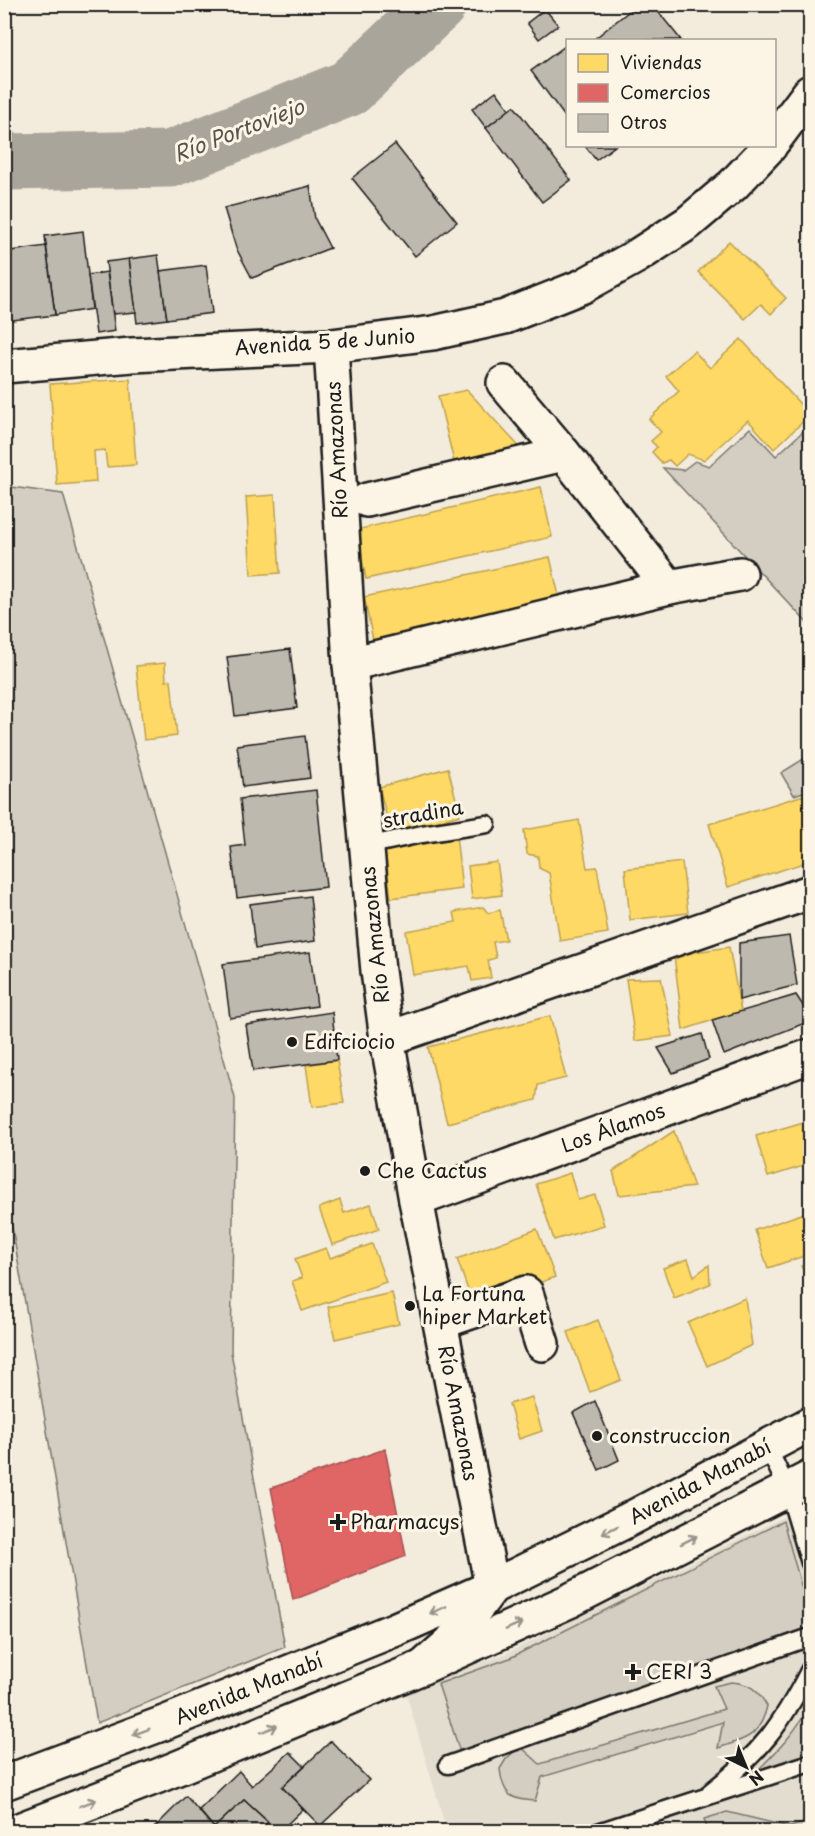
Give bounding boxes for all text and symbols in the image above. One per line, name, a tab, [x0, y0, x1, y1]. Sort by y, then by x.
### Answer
legend	[566, 39, 776, 147]
text: Viviendas	[620, 48, 702, 75]
text: Comercios	[620, 78, 710, 105]
water label: Río Portoviejo	[168, 89, 309, 169]
text: Otros	[620, 108, 667, 135]
street label: Avenida 5 de Junio	[234, 320, 416, 362]
street label: Río Amazonas	[317, 380, 355, 520]
street label: stradina	[380, 791, 466, 835]
street label: Río Amazonas	[352, 865, 396, 1005]
place label: Edifciocio	[304, 1026, 395, 1056]
marker: Edifciocio	[285, 1035, 299, 1049]
street label: Los Álamos	[557, 1094, 669, 1160]
place label: Che Cactus	[377, 1155, 487, 1185]
marker: Che Cactus	[358, 1164, 372, 1178]
place label: La Fortuna hiper Market	[422, 1278, 547, 1331]
marker: La Fortuna hiper Market	[403, 1299, 417, 1313]
street label: Río Amazonas	[431, 1342, 487, 1483]
place label: construccion	[609, 1420, 730, 1450]
marker: construccion	[590, 1429, 604, 1443]
street label: Avenida Manabí	[623, 1431, 776, 1531]
place label: Pharmacys	[350, 1506, 459, 1536]
marker: Pharmacys	[331, 1515, 345, 1529]
one-way arrow	[602, 1524, 620, 1536]
one-way arrow	[680, 1534, 698, 1545]
one-way arrow	[429, 1605, 448, 1616]
one-way arrow	[505, 1620, 523, 1631]
street label: Avenida Manabí	[170, 1645, 327, 1731]
place label: CERI 3	[646, 1656, 712, 1686]
marker: CERI 3	[624, 1663, 642, 1681]
one-way arrow	[259, 1723, 278, 1734]
one-way arrow	[132, 1727, 151, 1738]
north arrow	[716, 1737, 776, 1797]
text: N	[744, 1766, 770, 1792]
one-way arrow	[79, 1797, 97, 1808]

